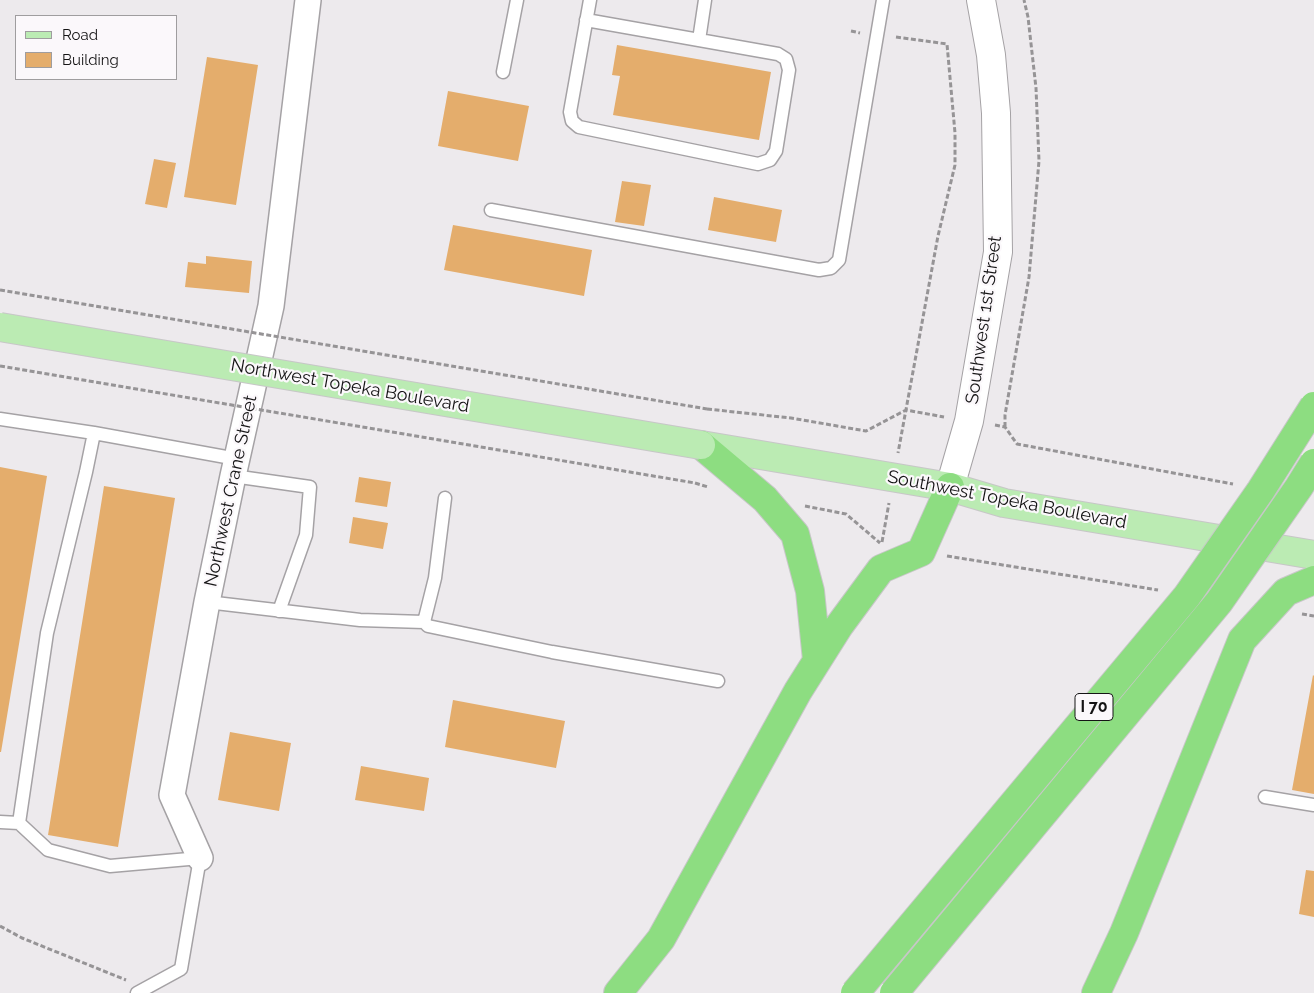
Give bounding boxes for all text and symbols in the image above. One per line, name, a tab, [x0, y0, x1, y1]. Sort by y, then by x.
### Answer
legend	[15, 15, 178, 80]
text: Road	[62, 26, 98, 44]
text: Building	[62, 51, 119, 69]
street label: Southwest 1st Street	[961, 234, 1007, 406]
street label: Northwest Topeka Boulevard	[229, 354, 471, 418]
street label: Northwest Crane Street	[200, 393, 262, 589]
street label: Southwest Topeka Boulevard	[886, 466, 1128, 534]
road number: I 70	[1075, 694, 1113, 720]

